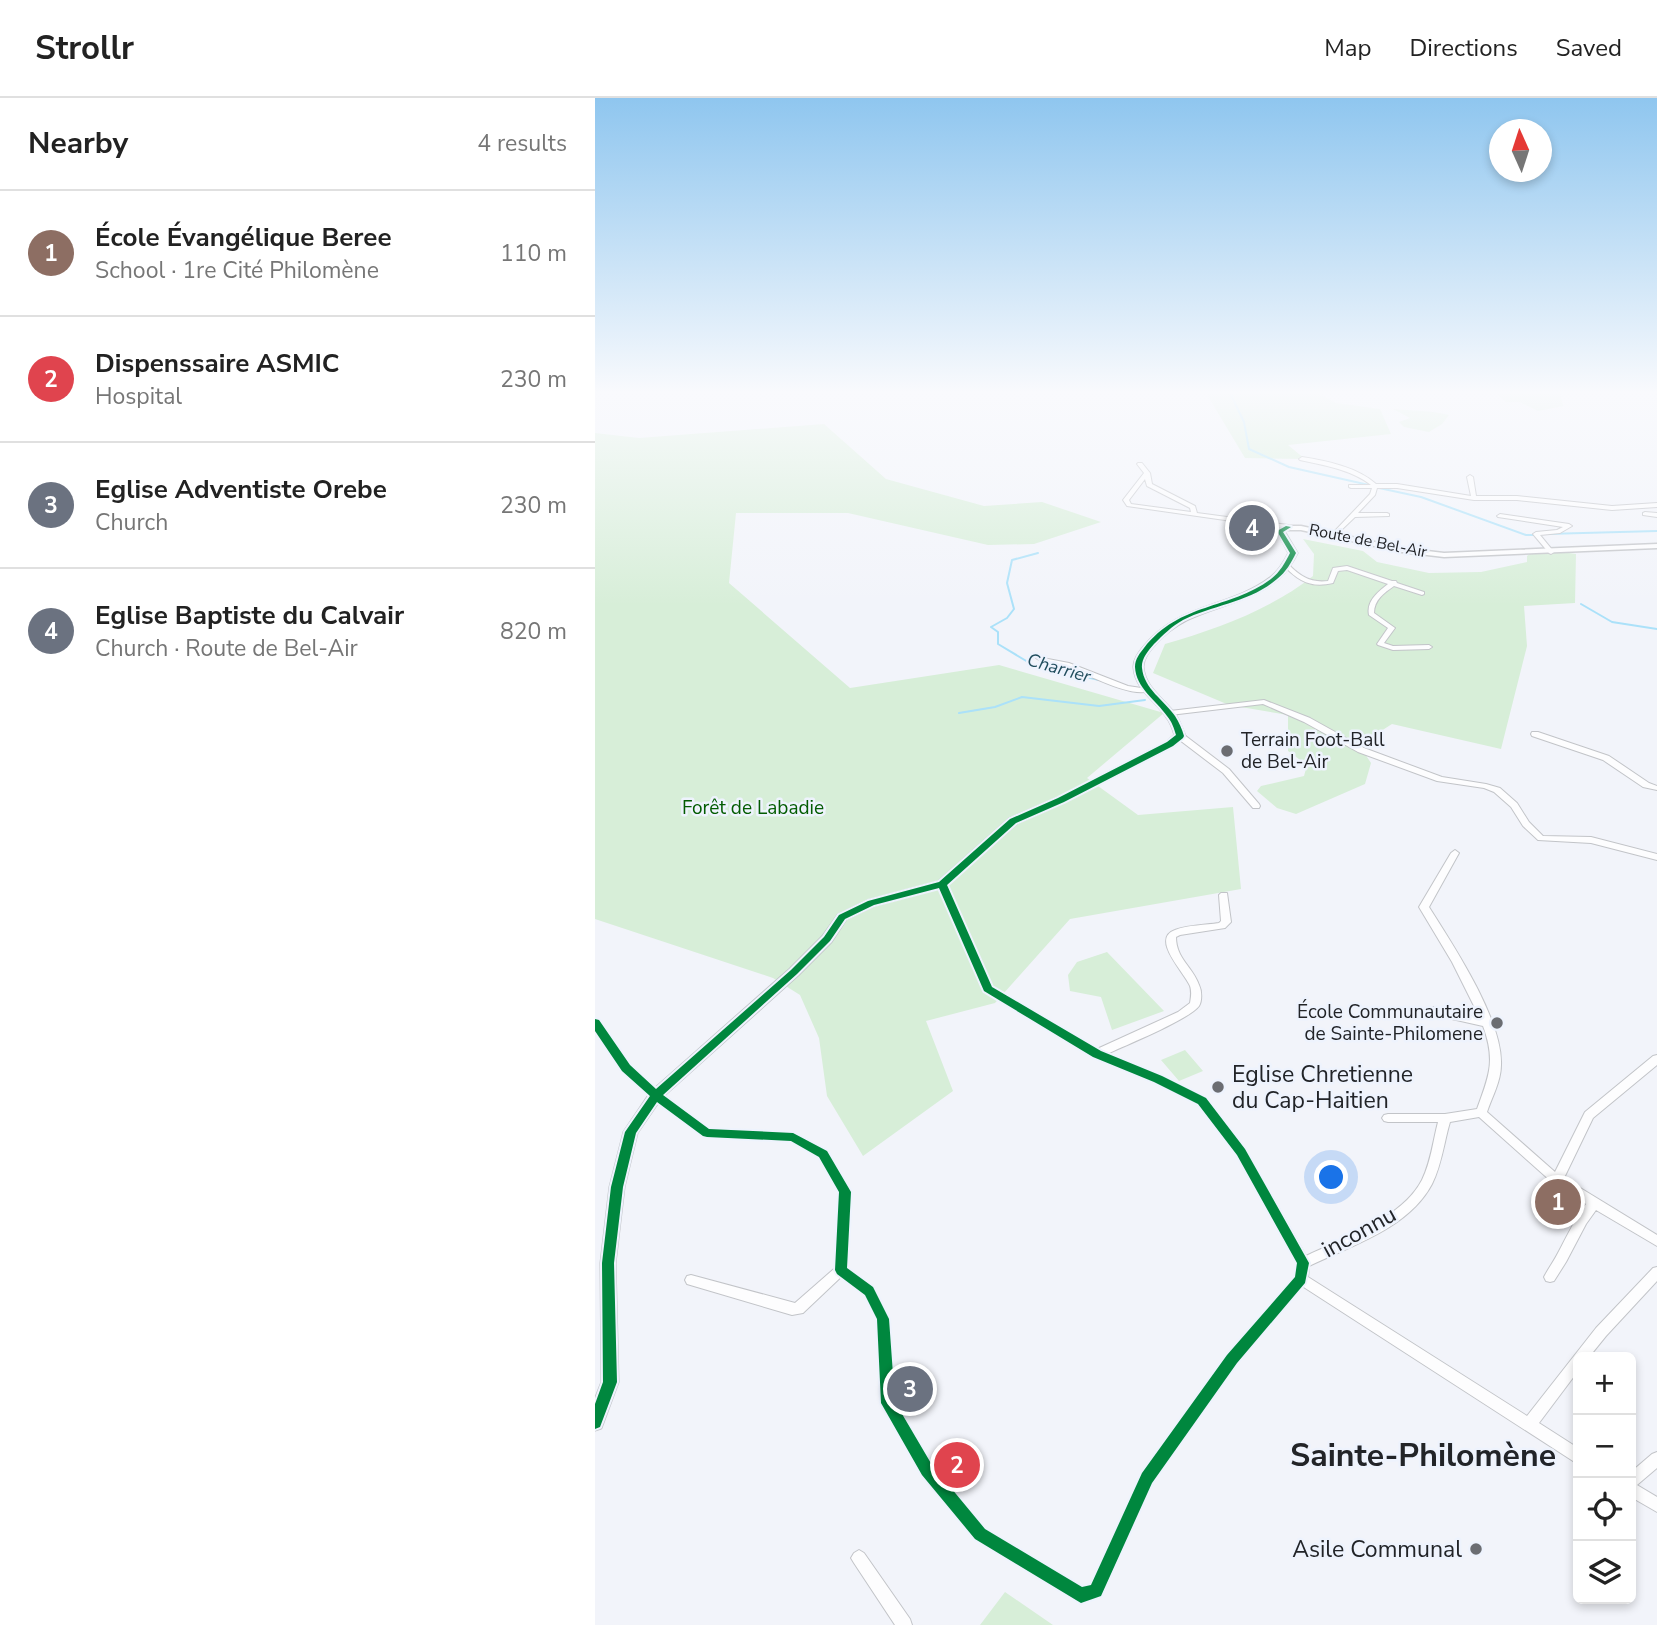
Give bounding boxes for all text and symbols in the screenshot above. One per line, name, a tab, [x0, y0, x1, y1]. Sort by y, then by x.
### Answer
text: Strollr	[35, 26, 134, 71]
text: Map	[1324, 32, 1371, 64]
text: Directions	[1409, 32, 1518, 64]
text: Saved	[1556, 32, 1622, 64]
north arrow	[1489, 119, 1552, 182]
text: Nearby	[28, 123, 128, 164]
text: 4 results	[477, 128, 567, 159]
text: École Évangélique Beree	[95, 220, 392, 255]
text: 1	[44, 238, 58, 269]
text: 110 m	[500, 238, 567, 269]
text: School · 1re Cité Philomène	[95, 255, 379, 286]
text: Dispenssaire ASMIC	[95, 346, 339, 381]
text: 2	[44, 364, 58, 395]
text: 230 m	[500, 364, 567, 395]
text: Hospital	[95, 381, 182, 412]
text: Eglise Adventiste Orebe	[95, 472, 387, 507]
text: 3	[44, 490, 58, 521]
text: 230 m	[500, 490, 567, 521]
pin: 4	[1229, 502, 1275, 554]
text: Church	[95, 507, 168, 538]
street label: Route de Bel-Air	[1307, 519, 1429, 563]
text: Eglise Baptiste du Calvair	[95, 598, 404, 633]
text: 4	[44, 616, 58, 647]
text: 820 m	[500, 616, 567, 647]
text: Church · Route de Bel-Air	[95, 633, 358, 664]
water label: Charrier	[1024, 648, 1094, 689]
place label: Terrain Foot-Ball de Bel-Air	[1241, 727, 1385, 775]
marker: Terrain Foot-Ball de Bel-Air	[1219, 743, 1235, 759]
park label: Forêt de Labadie	[682, 795, 824, 821]
place label: École Communautaire de Sainte-Philomene	[1297, 999, 1483, 1047]
marker: École Communautaire de Sainte-Philomene	[1489, 1015, 1505, 1031]
place label: Eglise Chretienne du Cap-Haitien	[1232, 1059, 1413, 1116]
marker: Eglise Chretienne du Cap-Haitien	[1210, 1079, 1226, 1095]
your location	[1314, 1160, 1348, 1194]
pin: 1	[1535, 1176, 1581, 1228]
street label: inconnu	[1316, 1199, 1402, 1265]
map controls	[1573, 1352, 1636, 1604]
button: +	[1573, 1352, 1636, 1415]
pin: 3	[887, 1363, 933, 1415]
button: −	[1573, 1415, 1636, 1478]
district label: Sainte-Philomène	[1290, 1434, 1556, 1477]
pin: 2	[934, 1439, 980, 1491]
button: locate	[1573, 1478, 1636, 1541]
place label: Asile Communal	[1292, 1534, 1462, 1565]
marker: Asile Communal	[1468, 1541, 1484, 1557]
button: layers	[1573, 1541, 1636, 1604]

